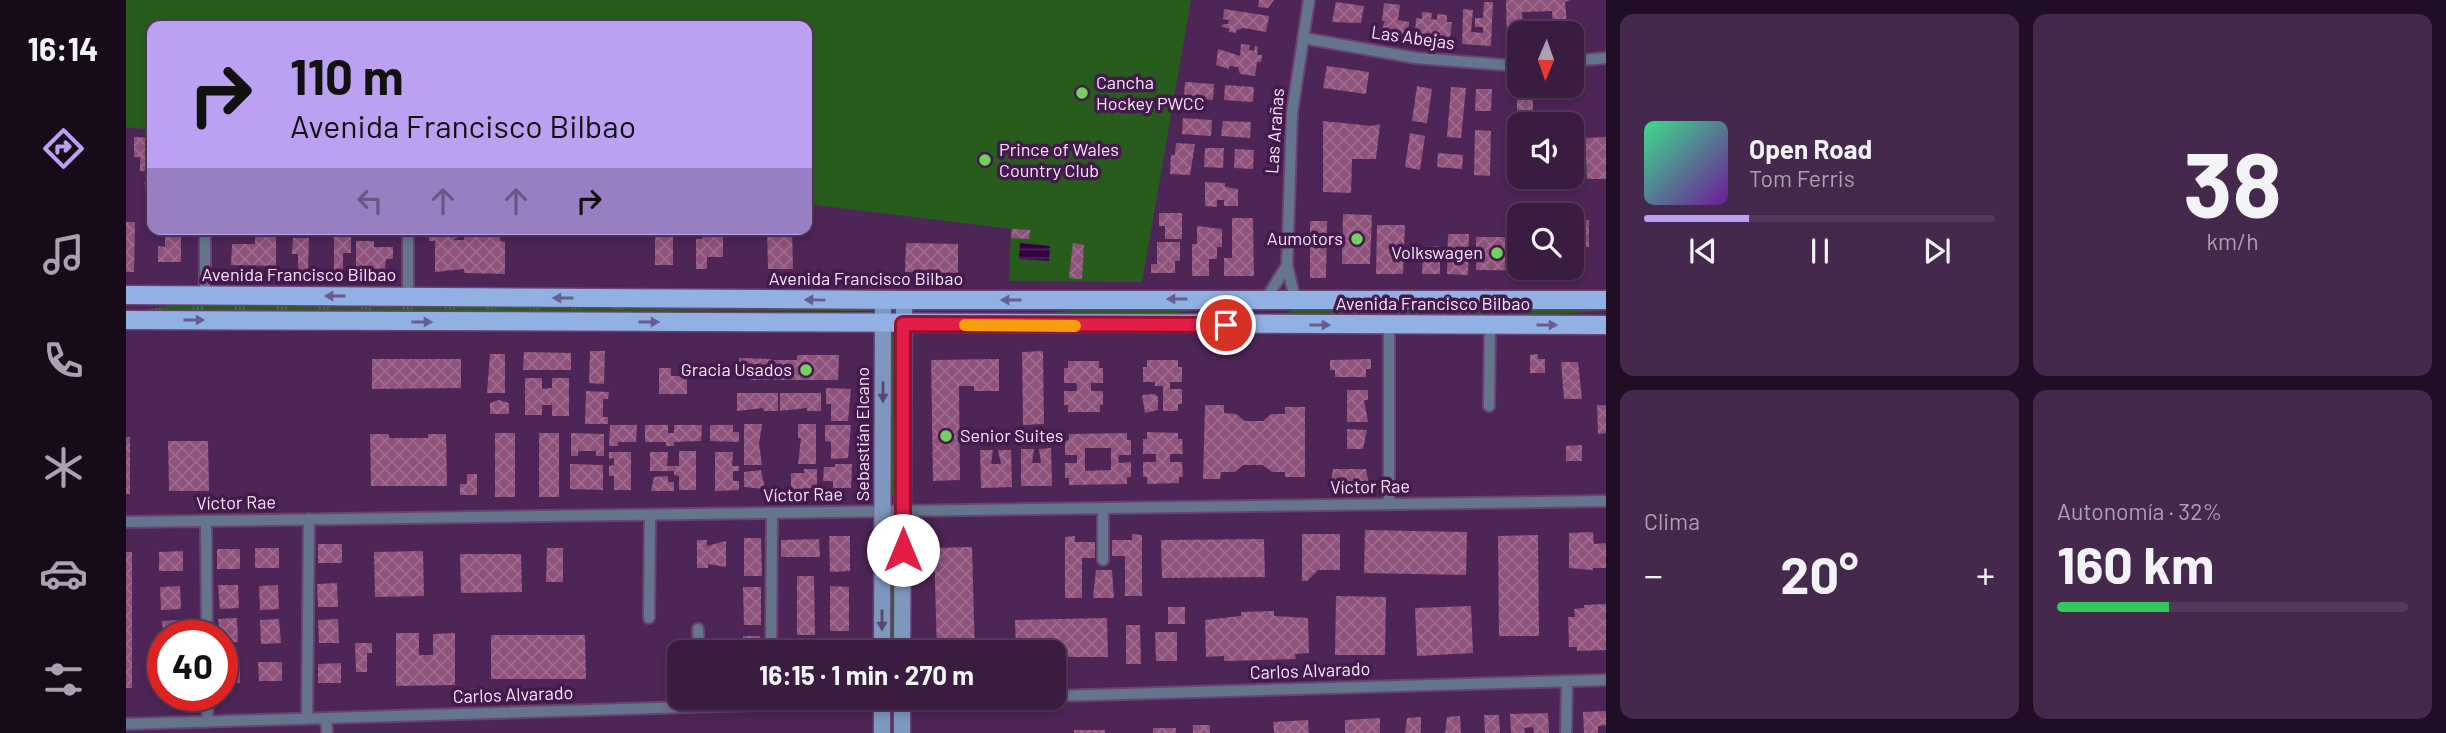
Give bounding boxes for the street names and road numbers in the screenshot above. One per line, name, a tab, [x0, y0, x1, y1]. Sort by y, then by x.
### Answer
street label: Las Abejas	[1370, 20, 1456, 54]
street label: Las Arañas	[1260, 87, 1288, 175]
street label: Avenida Francisco Bilbao	[202, 263, 396, 285]
street label: Avenida Francisco Bilbao	[769, 267, 963, 289]
street label: Avenida Francisco Bilbao	[1336, 292, 1530, 314]
street label: Sebastián Elcano	[851, 367, 873, 501]
street label: Víctor Rae	[1330, 474, 1410, 498]
street label: Víctor Rae	[763, 482, 843, 506]
street label: Víctor Rae	[196, 490, 276, 514]
street label: Carlos Alvarado	[1249, 657, 1371, 683]
street label: Carlos Alvarado	[452, 681, 574, 707]

